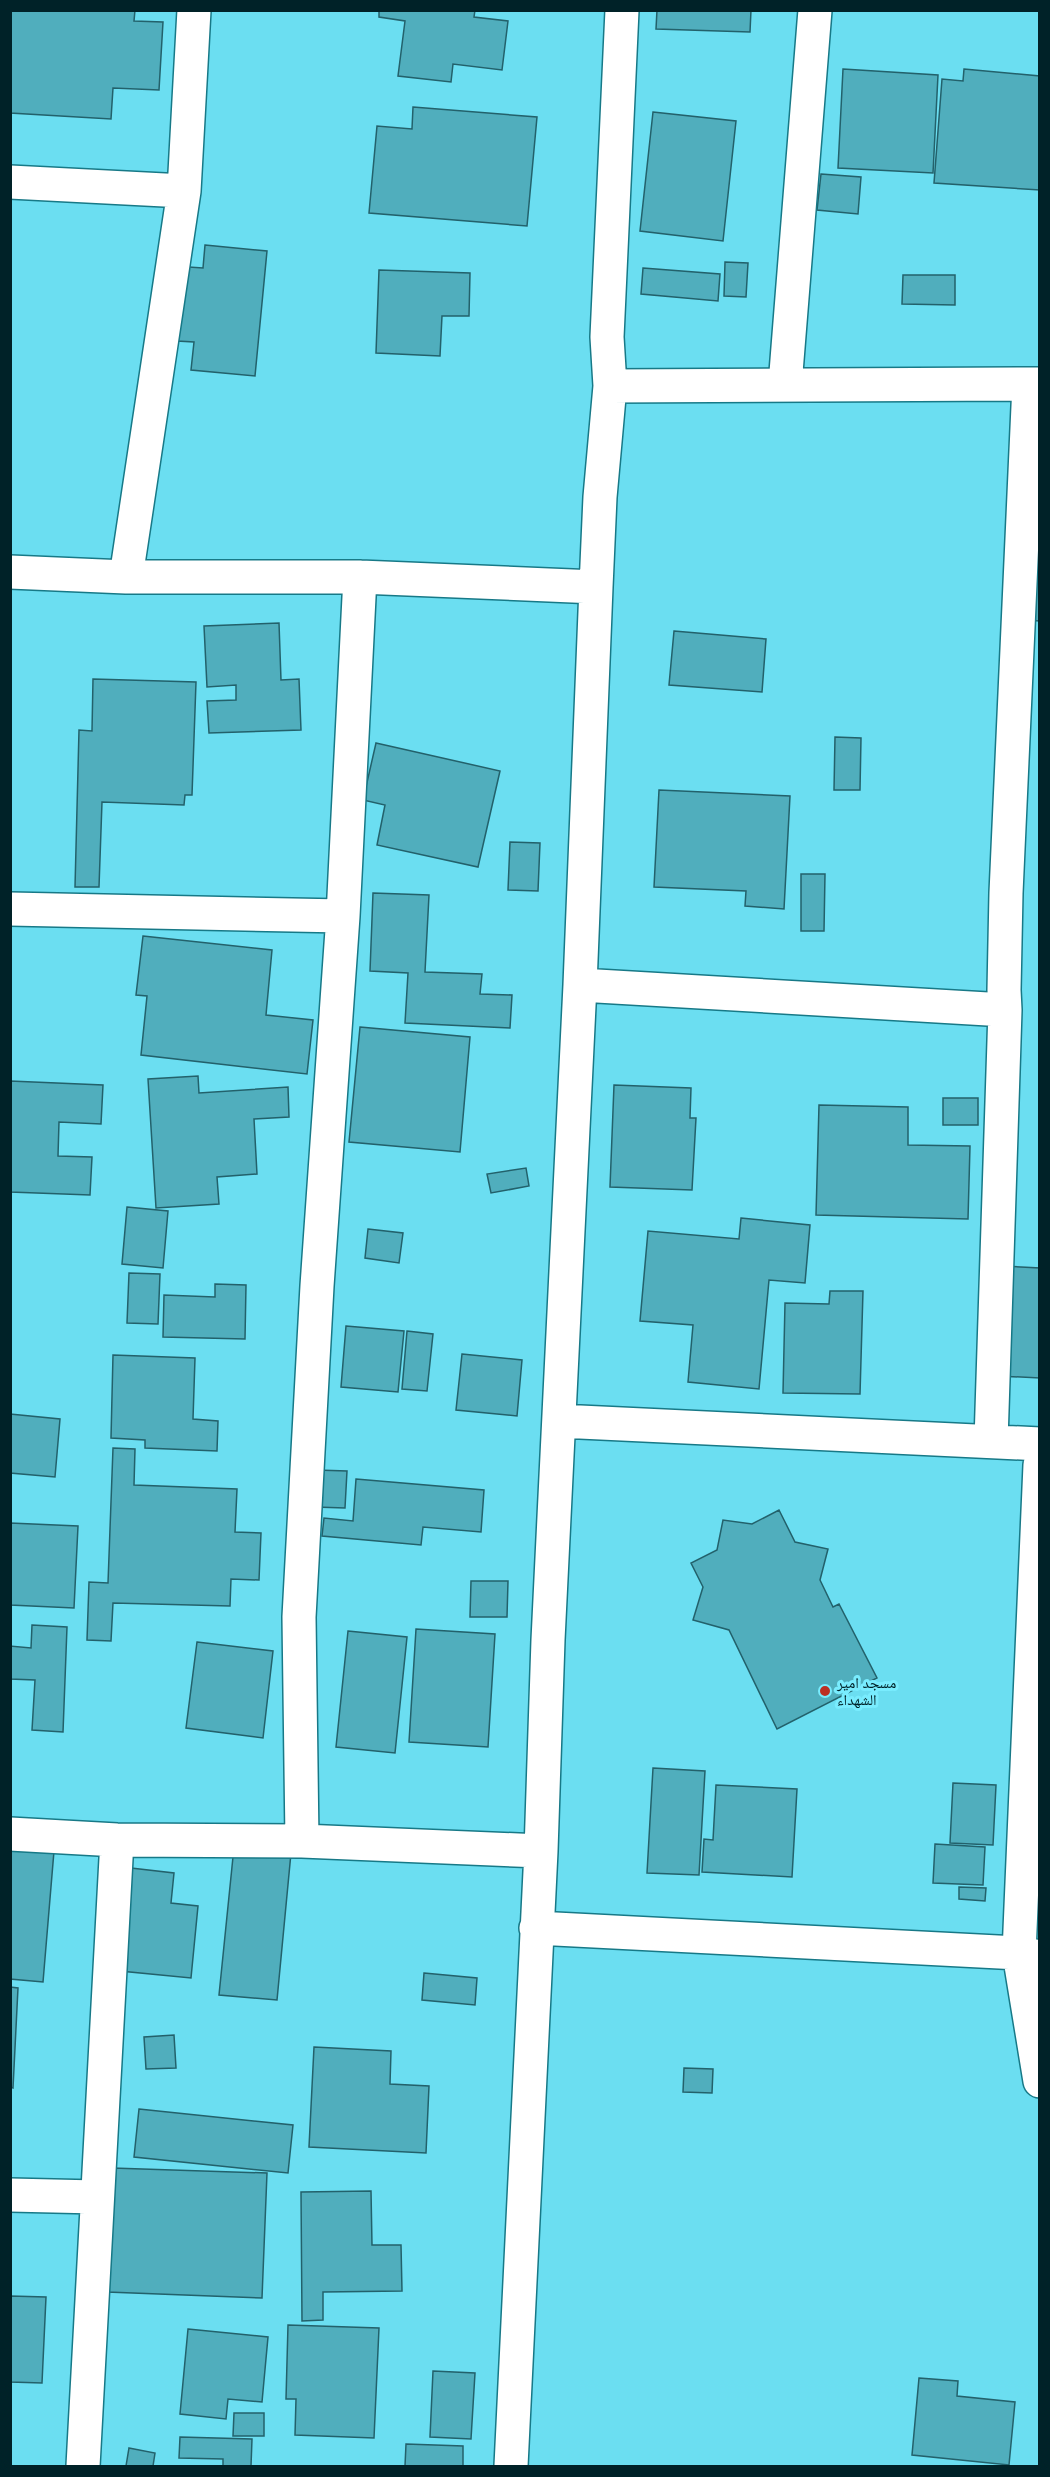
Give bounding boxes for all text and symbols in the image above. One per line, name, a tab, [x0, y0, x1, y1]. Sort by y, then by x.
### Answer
place label: مسجد امير الشهداء	[836, 1674, 897, 1709]
marker: مسجد امير الشهداء	[818, 1684, 832, 1698]

